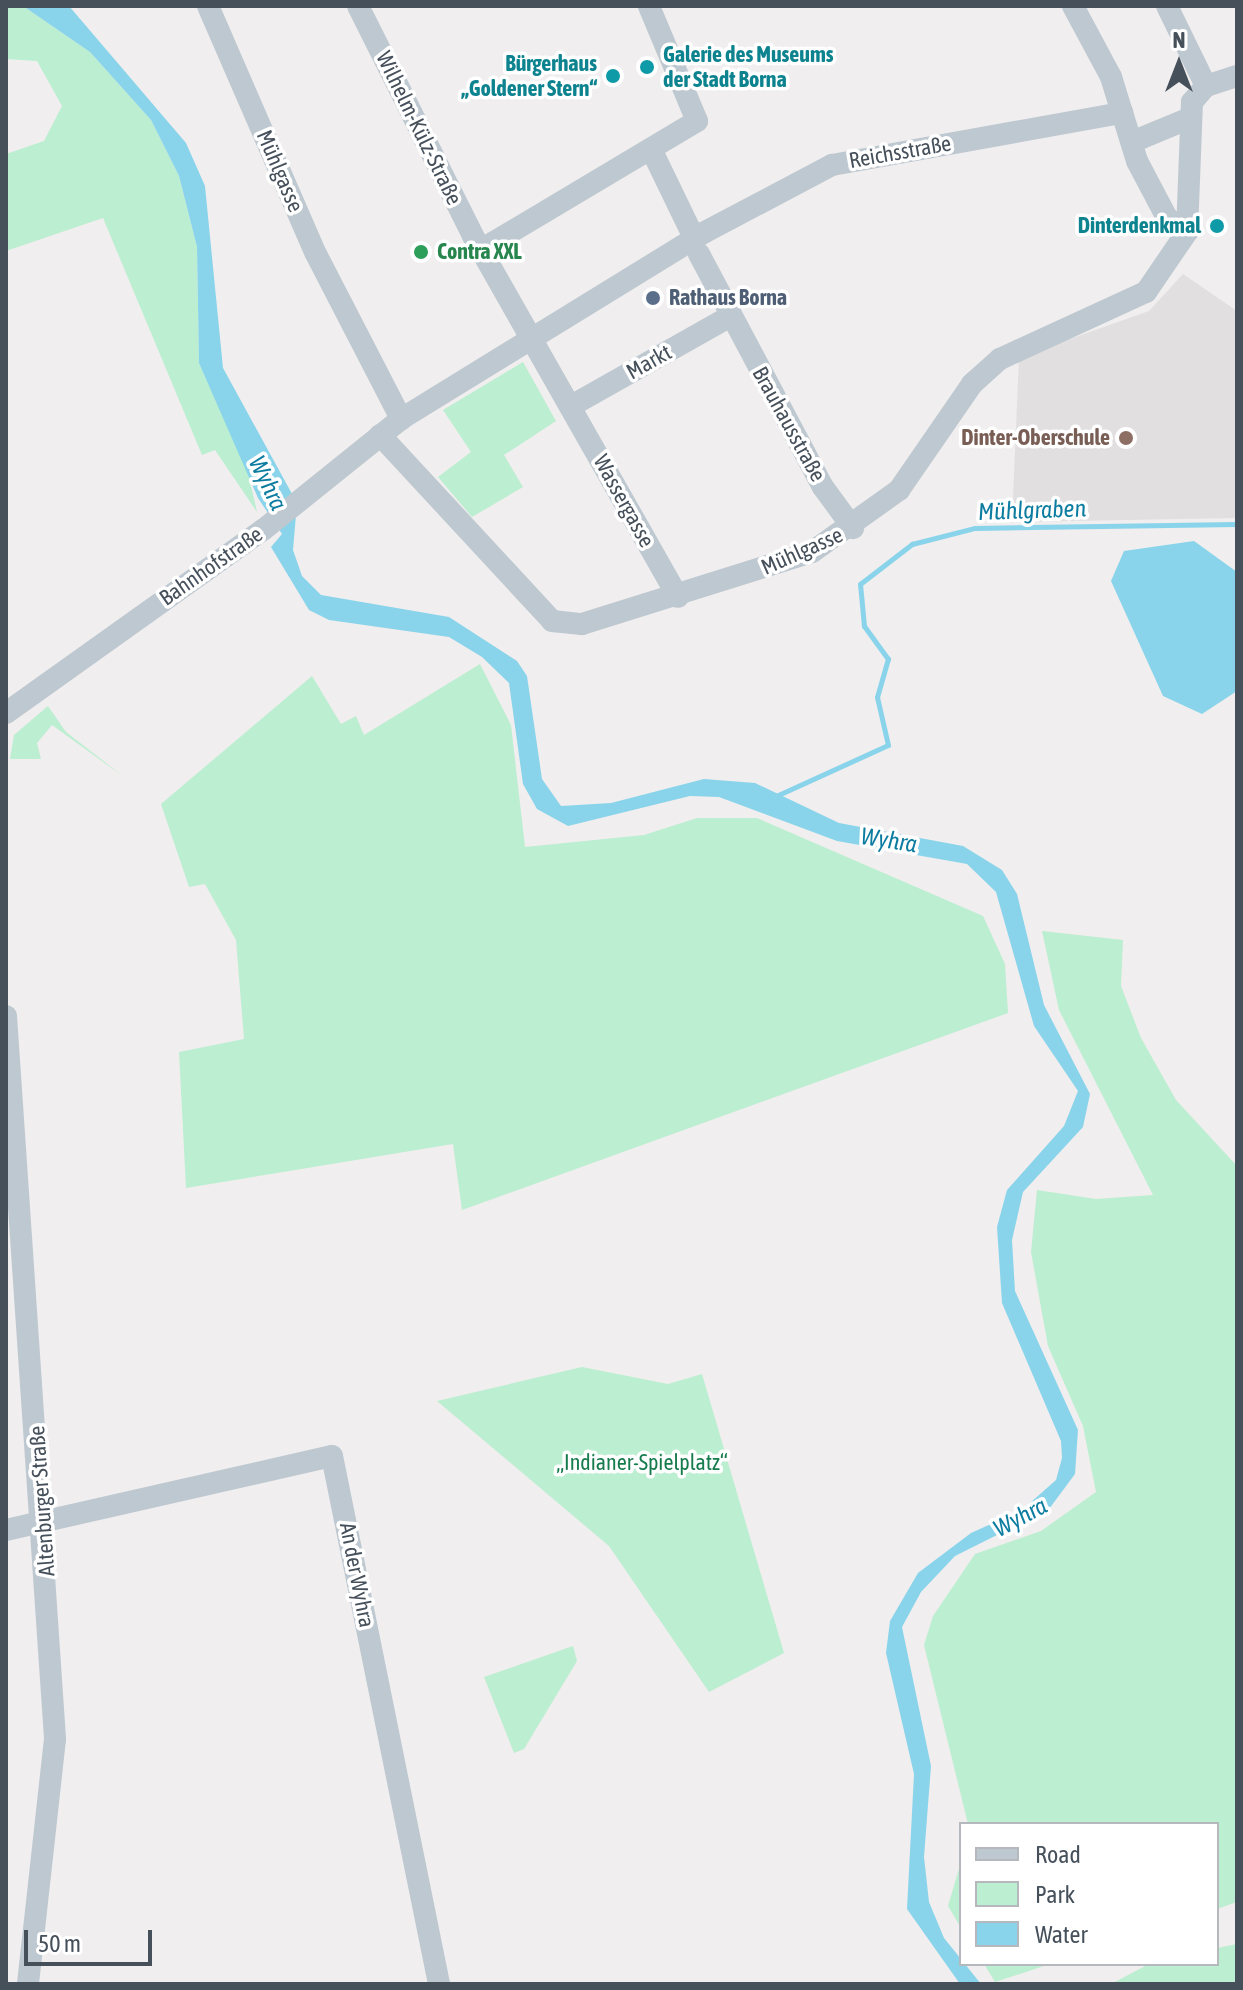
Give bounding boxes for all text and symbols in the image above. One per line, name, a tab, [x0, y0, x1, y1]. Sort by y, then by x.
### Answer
north arrow	[1139, 24, 1219, 104]
text: N	[1173, 27, 1185, 53]
place label: Galerie des Museums der Stadt Borna	[663, 41, 834, 92]
street label: Wilhelm-Külz-Straße	[370, 47, 468, 209]
place label: Bürgerhaus „Goldener Stern“	[461, 50, 597, 102]
marker: Galerie des Museums der Stadt Borna	[638, 58, 656, 76]
marker: Bürgerhaus „Goldener Stern“	[604, 67, 622, 85]
street label: Mühlgasse	[251, 126, 309, 216]
street label: Reichsstraße	[847, 130, 953, 174]
place label: Dinterdenkmal	[1078, 213, 1201, 239]
marker: Dinterdenkmal	[1208, 217, 1226, 235]
place label: Contra XXL	[437, 239, 522, 265]
marker: Contra XXL	[412, 243, 430, 261]
place label: Rathaus Borna	[669, 285, 787, 311]
marker: Rathaus Borna	[644, 289, 662, 307]
street label: Markt	[622, 339, 676, 385]
street label: Brauhausstraße	[747, 362, 831, 486]
place label: Dinter-Oberschule	[961, 425, 1110, 451]
marker: Dinter-Oberschule	[1117, 429, 1135, 447]
street label: Wassergasse	[588, 450, 660, 552]
water label: Wyhra	[243, 451, 293, 515]
water label: Mühlgraben	[978, 494, 1086, 526]
street label: Bahnhofstraße	[154, 521, 268, 611]
street label: Mühlgasse	[757, 521, 847, 581]
water label: Wyhra	[859, 821, 919, 859]
street label: Altenburger Straße	[24, 1425, 60, 1577]
park label: „Indianer-Spielplatz“	[556, 1450, 728, 1476]
water label: Wyhra	[988, 1491, 1052, 1543]
street label: An der Wyhra	[334, 1520, 380, 1630]
legend	[959, 1822, 1219, 1966]
text: Road	[1035, 1841, 1081, 1868]
text: Park	[1035, 1881, 1075, 1908]
scale bar	[28, 1914, 156, 1964]
text: Water	[1035, 1921, 1088, 1948]
text: 50 m	[38, 1930, 81, 1957]

